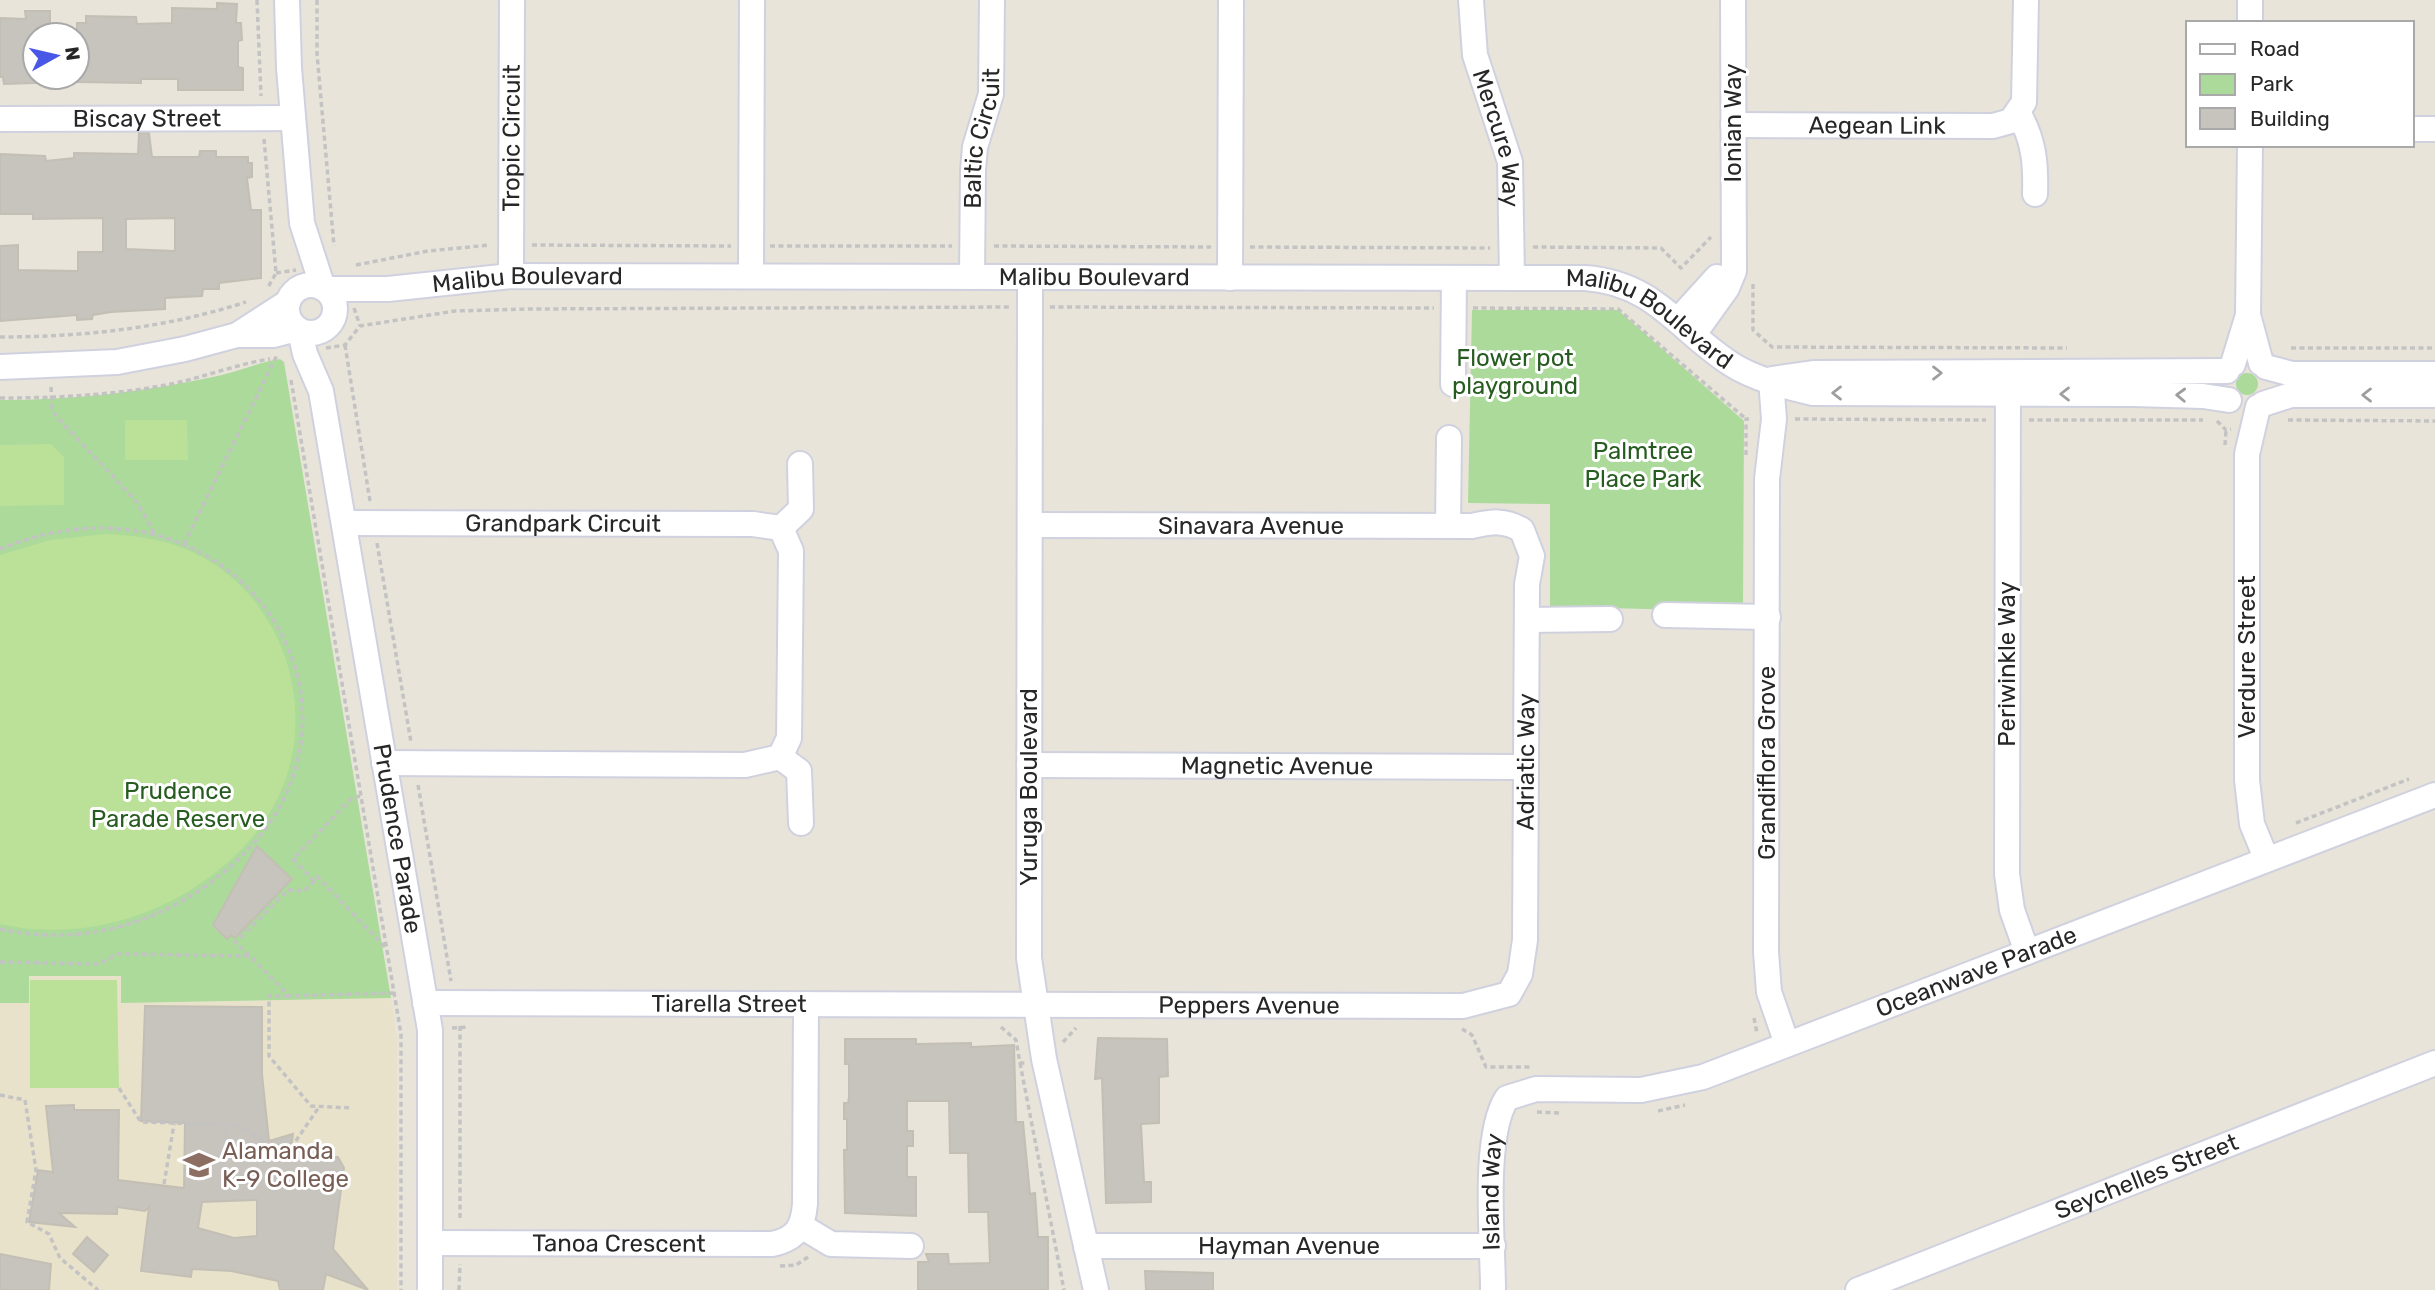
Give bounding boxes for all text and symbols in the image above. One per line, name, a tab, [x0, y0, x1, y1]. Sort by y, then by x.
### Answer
north arrow	[21, 21, 91, 91]
legend	[2186, 21, 2414, 147]
text: Road	[2250, 36, 2300, 61]
text: N	[60, 45, 85, 62]
street label: Tropic Circuit	[497, 64, 526, 212]
street label: Ionian Way	[1719, 64, 1747, 182]
street label: Mercure Way	[1467, 66, 1525, 207]
street label: Baltic Circuit	[959, 68, 1005, 209]
text: Park	[2250, 71, 2294, 96]
street label: Biscay Street	[73, 104, 221, 133]
text: Building	[2250, 106, 2330, 131]
street label: Aegean Link	[1808, 111, 1946, 140]
street label: Malibu Boulevard	[431, 262, 623, 298]
street label: Malibu Boulevard	[999, 263, 1190, 291]
street label: Malibu Boulevard	[1566, 264, 1738, 375]
park label: Flower pot playground	[1452, 344, 1578, 400]
one-way arrow	[1932, 365, 1943, 381]
one-way arrow	[1831, 385, 1842, 401]
one-way arrow	[2059, 386, 2069, 402]
one-way arrow	[2361, 387, 2372, 403]
one-way arrow	[2175, 388, 2186, 403]
park label: Palmtree Place Park	[1585, 437, 1702, 493]
street label: Grandpark Circuit	[465, 509, 661, 538]
street label: Sinavara Avenue	[1158, 512, 1344, 540]
street label: Verdure Street	[2233, 575, 2261, 739]
street label: Periwinkle Way	[1993, 581, 2021, 747]
street label: Grandiflora Grove	[1753, 666, 1781, 860]
street label: Yuruga Boulevard	[1015, 688, 1043, 886]
street label: Adriatic Way	[1512, 693, 1540, 830]
street label: Prudence Parade	[367, 742, 427, 936]
street label: Magnetic Avenue	[1181, 752, 1373, 780]
park label: Prudence Parade Reserve	[91, 777, 265, 833]
street label: Oceanwave Parade	[1872, 920, 2081, 1023]
street label: Tiarella Street	[651, 990, 807, 1018]
street label: Peppers Avenue	[1158, 991, 1340, 1020]
street label: Seychelles Street	[2051, 1128, 2242, 1225]
street label: Island Way	[1477, 1132, 1509, 1251]
place label: Alamanda K-9 College	[222, 1137, 349, 1193]
school or university icon: Alamanda K-9 College	[182, 1148, 216, 1182]
street label: Tanoa Crescent	[532, 1229, 706, 1258]
street label: Hayman Avenue	[1198, 1232, 1380, 1260]

